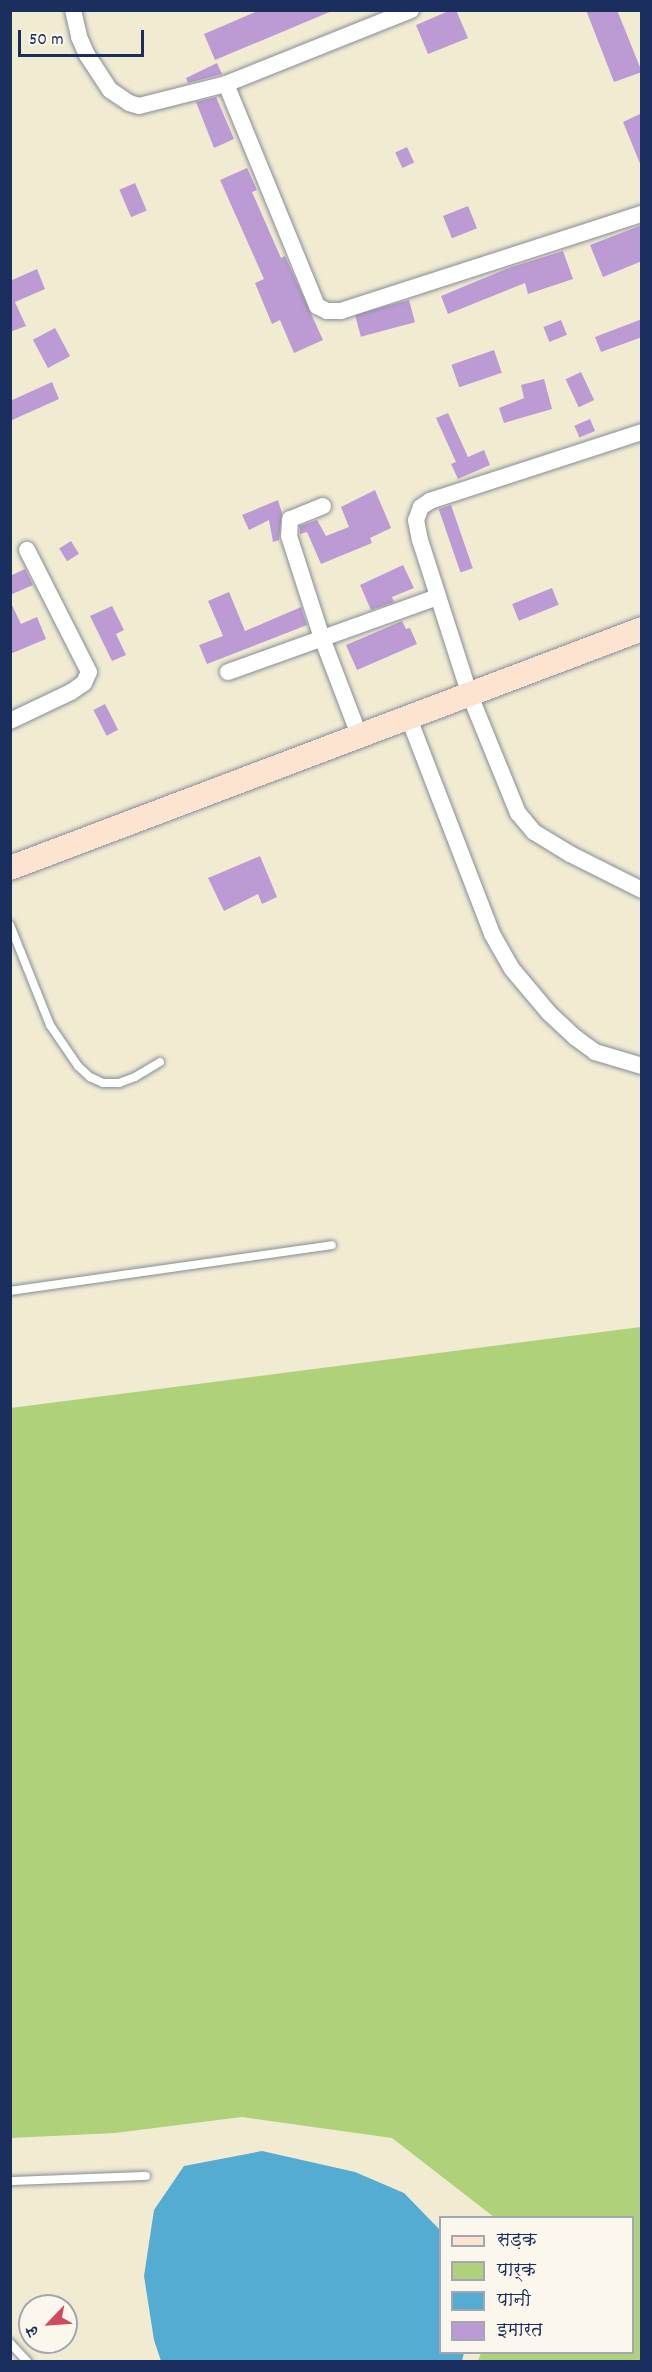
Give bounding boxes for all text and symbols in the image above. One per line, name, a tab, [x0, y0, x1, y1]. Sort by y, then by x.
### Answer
scale bar	[21, 18, 147, 56]
text: 50 m	[29, 28, 64, 53]
legend	[439, 2216, 634, 2354]
text: सड़क	[497, 2229, 537, 2254]
text: पार्क	[497, 2259, 536, 2284]
text: पानी	[497, 2289, 531, 2314]
north arrow	[18, 2294, 78, 2354]
text: इमारत	[497, 2319, 543, 2344]
text: उ	[21, 2322, 45, 2340]

